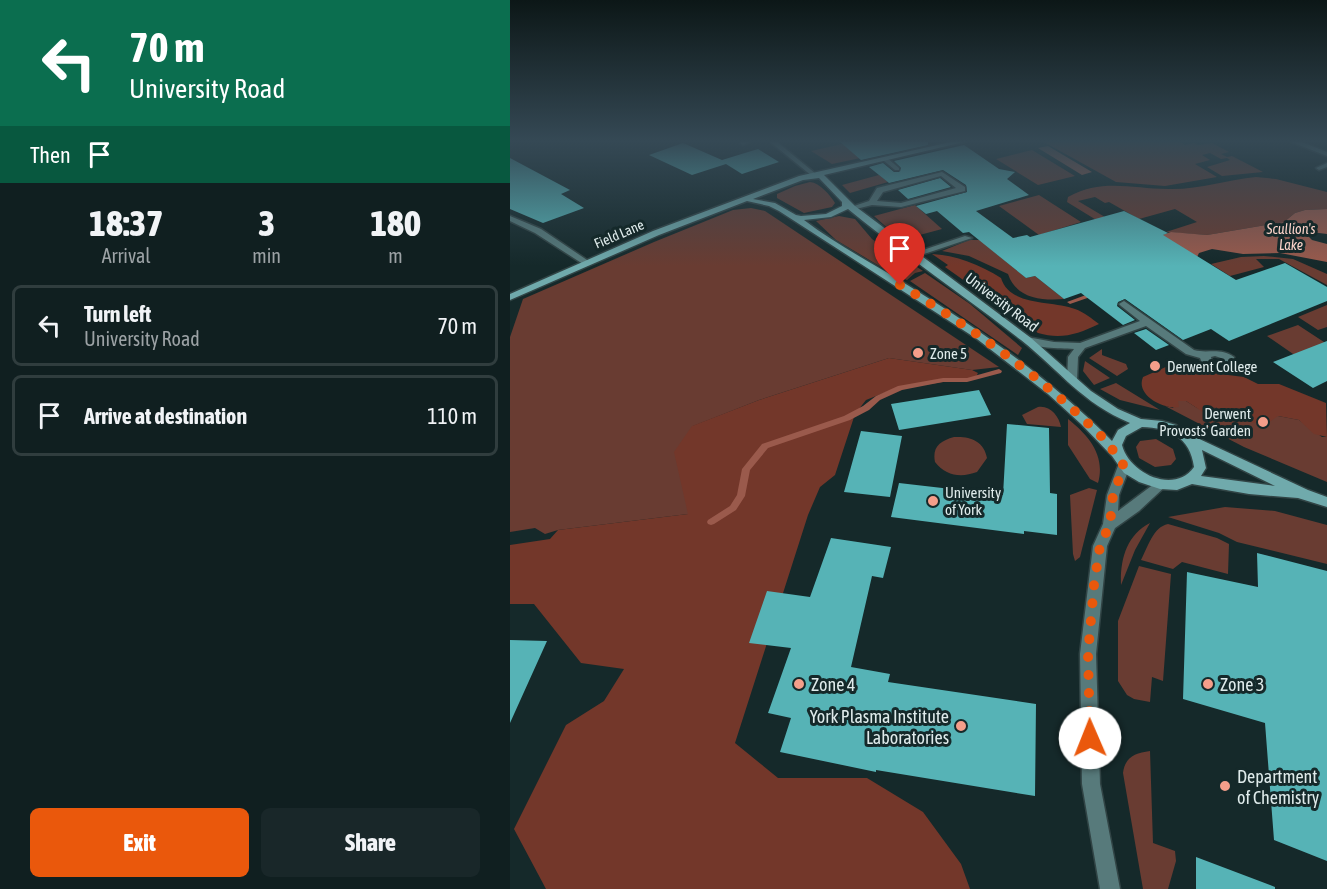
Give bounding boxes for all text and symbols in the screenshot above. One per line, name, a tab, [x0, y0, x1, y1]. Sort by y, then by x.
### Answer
text: 70 m	[129, 23, 204, 71]
icon: left	[30, 24, 108, 102]
text: University Road	[129, 73, 285, 104]
icon: arrive	[83, 138, 116, 171]
text: Then	[30, 142, 71, 168]
text: 18:37	[89, 202, 163, 244]
text: 3	[258, 202, 275, 244]
text: 180	[370, 202, 421, 244]
street label: Field Lane	[592, 216, 646, 252]
water label: Scullion's Lake	[1266, 221, 1315, 253]
pin	[874, 223, 925, 285]
icon: arrive	[883, 232, 916, 265]
text: Arrival	[102, 244, 151, 267]
text: min	[252, 244, 281, 267]
text: m	[388, 244, 403, 267]
street label: University Road	[962, 269, 1042, 335]
text: Turn left	[84, 301, 151, 327]
icon: left	[33, 309, 66, 342]
text: 70 m	[437, 313, 477, 339]
text: University Road	[84, 327, 200, 350]
place label: Zone 5	[930, 345, 967, 362]
marker: Zone 5	[911, 346, 925, 360]
place label: Derwent College	[1167, 358, 1257, 375]
marker: Derwent College	[1148, 359, 1162, 373]
icon: arrive	[33, 399, 66, 432]
text: Arrive at destination	[84, 403, 247, 429]
text: 110 m	[427, 403, 477, 429]
place label: Derwent Provosts' Garden	[1159, 405, 1251, 439]
marker: Derwent Provosts' Garden	[1256, 415, 1270, 429]
place label: University of York	[945, 484, 1001, 518]
marker: University of York	[926, 494, 940, 508]
place label: Zone 4	[811, 674, 855, 695]
place label: Zone 3	[1220, 674, 1264, 695]
marker: Zone 4	[792, 677, 806, 691]
marker: Zone 3	[1201, 677, 1215, 691]
place label: York Plasma Institute Laboratories	[810, 706, 949, 748]
position arrow	[1058, 706, 1122, 770]
marker: York Plasma Institute Laboratories	[954, 719, 968, 733]
place label: Department of Chemistry	[1237, 766, 1319, 808]
marker: Department of Chemistry	[1218, 779, 1232, 793]
button: Exit	[30, 808, 249, 877]
button: Share	[261, 808, 480, 877]

